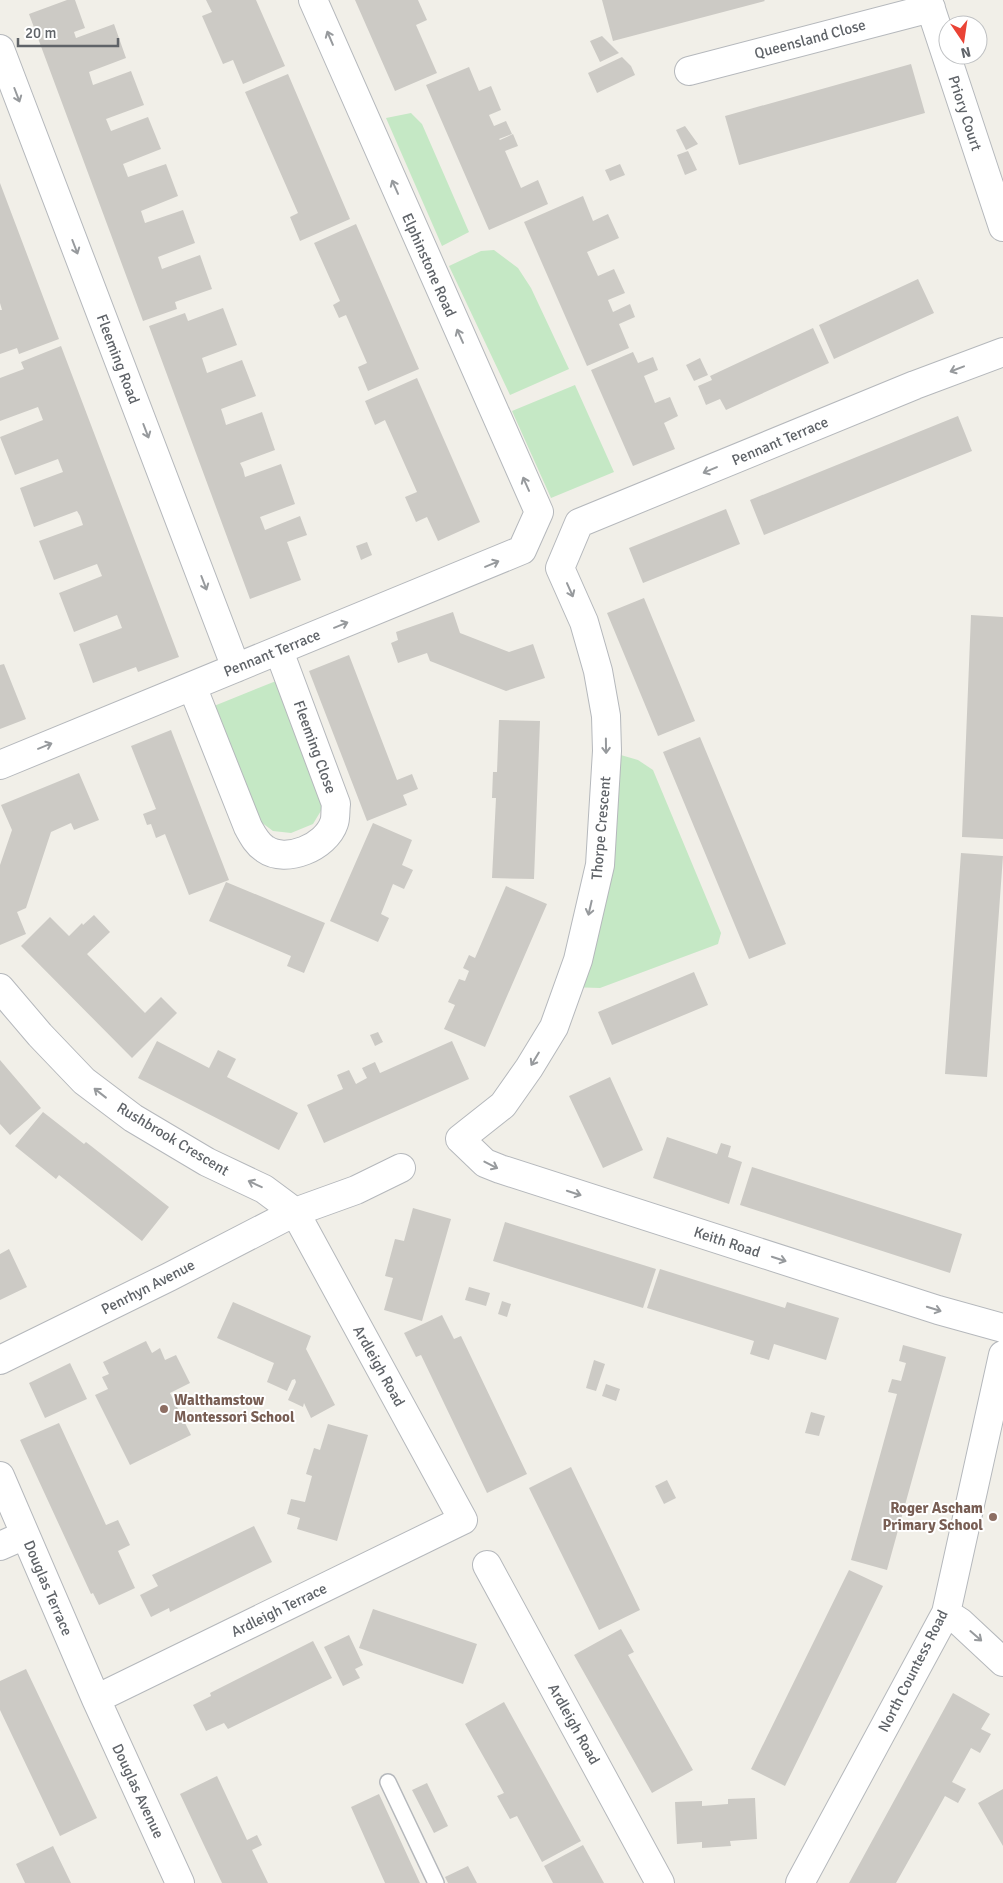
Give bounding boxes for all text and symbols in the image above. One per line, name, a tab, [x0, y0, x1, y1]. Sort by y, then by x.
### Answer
scale bar	[18, 15, 118, 47]
north arrow	[938, 15, 988, 65]
street label: Queensland Close	[752, 16, 868, 62]
text: 20 m	[25, 24, 56, 42]
one-way arrow	[325, 31, 334, 46]
text: N	[959, 43, 972, 62]
street label: Priory Court	[944, 73, 986, 153]
one-way arrow	[13, 87, 23, 102]
one-way arrow	[389, 180, 399, 195]
street label: Elphinstone Road	[398, 210, 460, 320]
one-way arrow	[71, 238, 80, 254]
street label: Fleeming Road	[93, 312, 143, 406]
one-way arrow	[455, 329, 465, 344]
one-way arrow	[950, 365, 966, 374]
street label: Pennant Terrace	[729, 413, 831, 469]
one-way arrow	[142, 423, 151, 438]
one-way arrow	[703, 466, 718, 476]
one-way arrow	[521, 477, 531, 492]
one-way arrow	[484, 558, 499, 567]
one-way arrow	[199, 575, 209, 590]
one-way arrow	[565, 582, 575, 597]
one-way arrow	[333, 620, 348, 630]
street label: Pennant Terrace	[221, 625, 323, 681]
street label: Fleeming Close	[290, 698, 340, 796]
one-way arrow	[601, 738, 611, 754]
one-way arrow	[37, 741, 52, 751]
street label: Thorpe Crescent	[588, 775, 614, 881]
one-way arrow	[585, 899, 594, 915]
one-way arrow	[529, 1052, 539, 1066]
one-way arrow	[93, 1088, 107, 1098]
street label: Rushbrook Crescent	[114, 1098, 232, 1180]
one-way arrow	[483, 1160, 498, 1170]
one-way arrow	[248, 1179, 263, 1188]
one-way arrow	[566, 1189, 582, 1199]
street label: Keith Road	[691, 1223, 763, 1261]
one-way arrow	[771, 1255, 787, 1265]
street label: Penrhyn Avenue	[98, 1256, 198, 1318]
one-way arrow	[926, 1304, 942, 1314]
street label: Ardleigh Road	[349, 1322, 409, 1410]
place label: Walthamstow Montessori School	[174, 1391, 295, 1426]
marker: Walthamstow Montessori School	[158, 1403, 170, 1415]
place label: Roger Ascham Primary School	[883, 1499, 983, 1534]
marker: Roger Ascham Primary School	[987, 1511, 999, 1523]
street label: Douglas Terrace	[20, 1537, 76, 1639]
street label: Ardleigh Terrace	[228, 1579, 330, 1641]
street label: North Countess Road	[874, 1607, 952, 1735]
one-way arrow	[969, 1630, 982, 1641]
street label: Ardleigh Road	[544, 1680, 604, 1768]
street label: Douglas Avenue	[108, 1741, 168, 1841]

